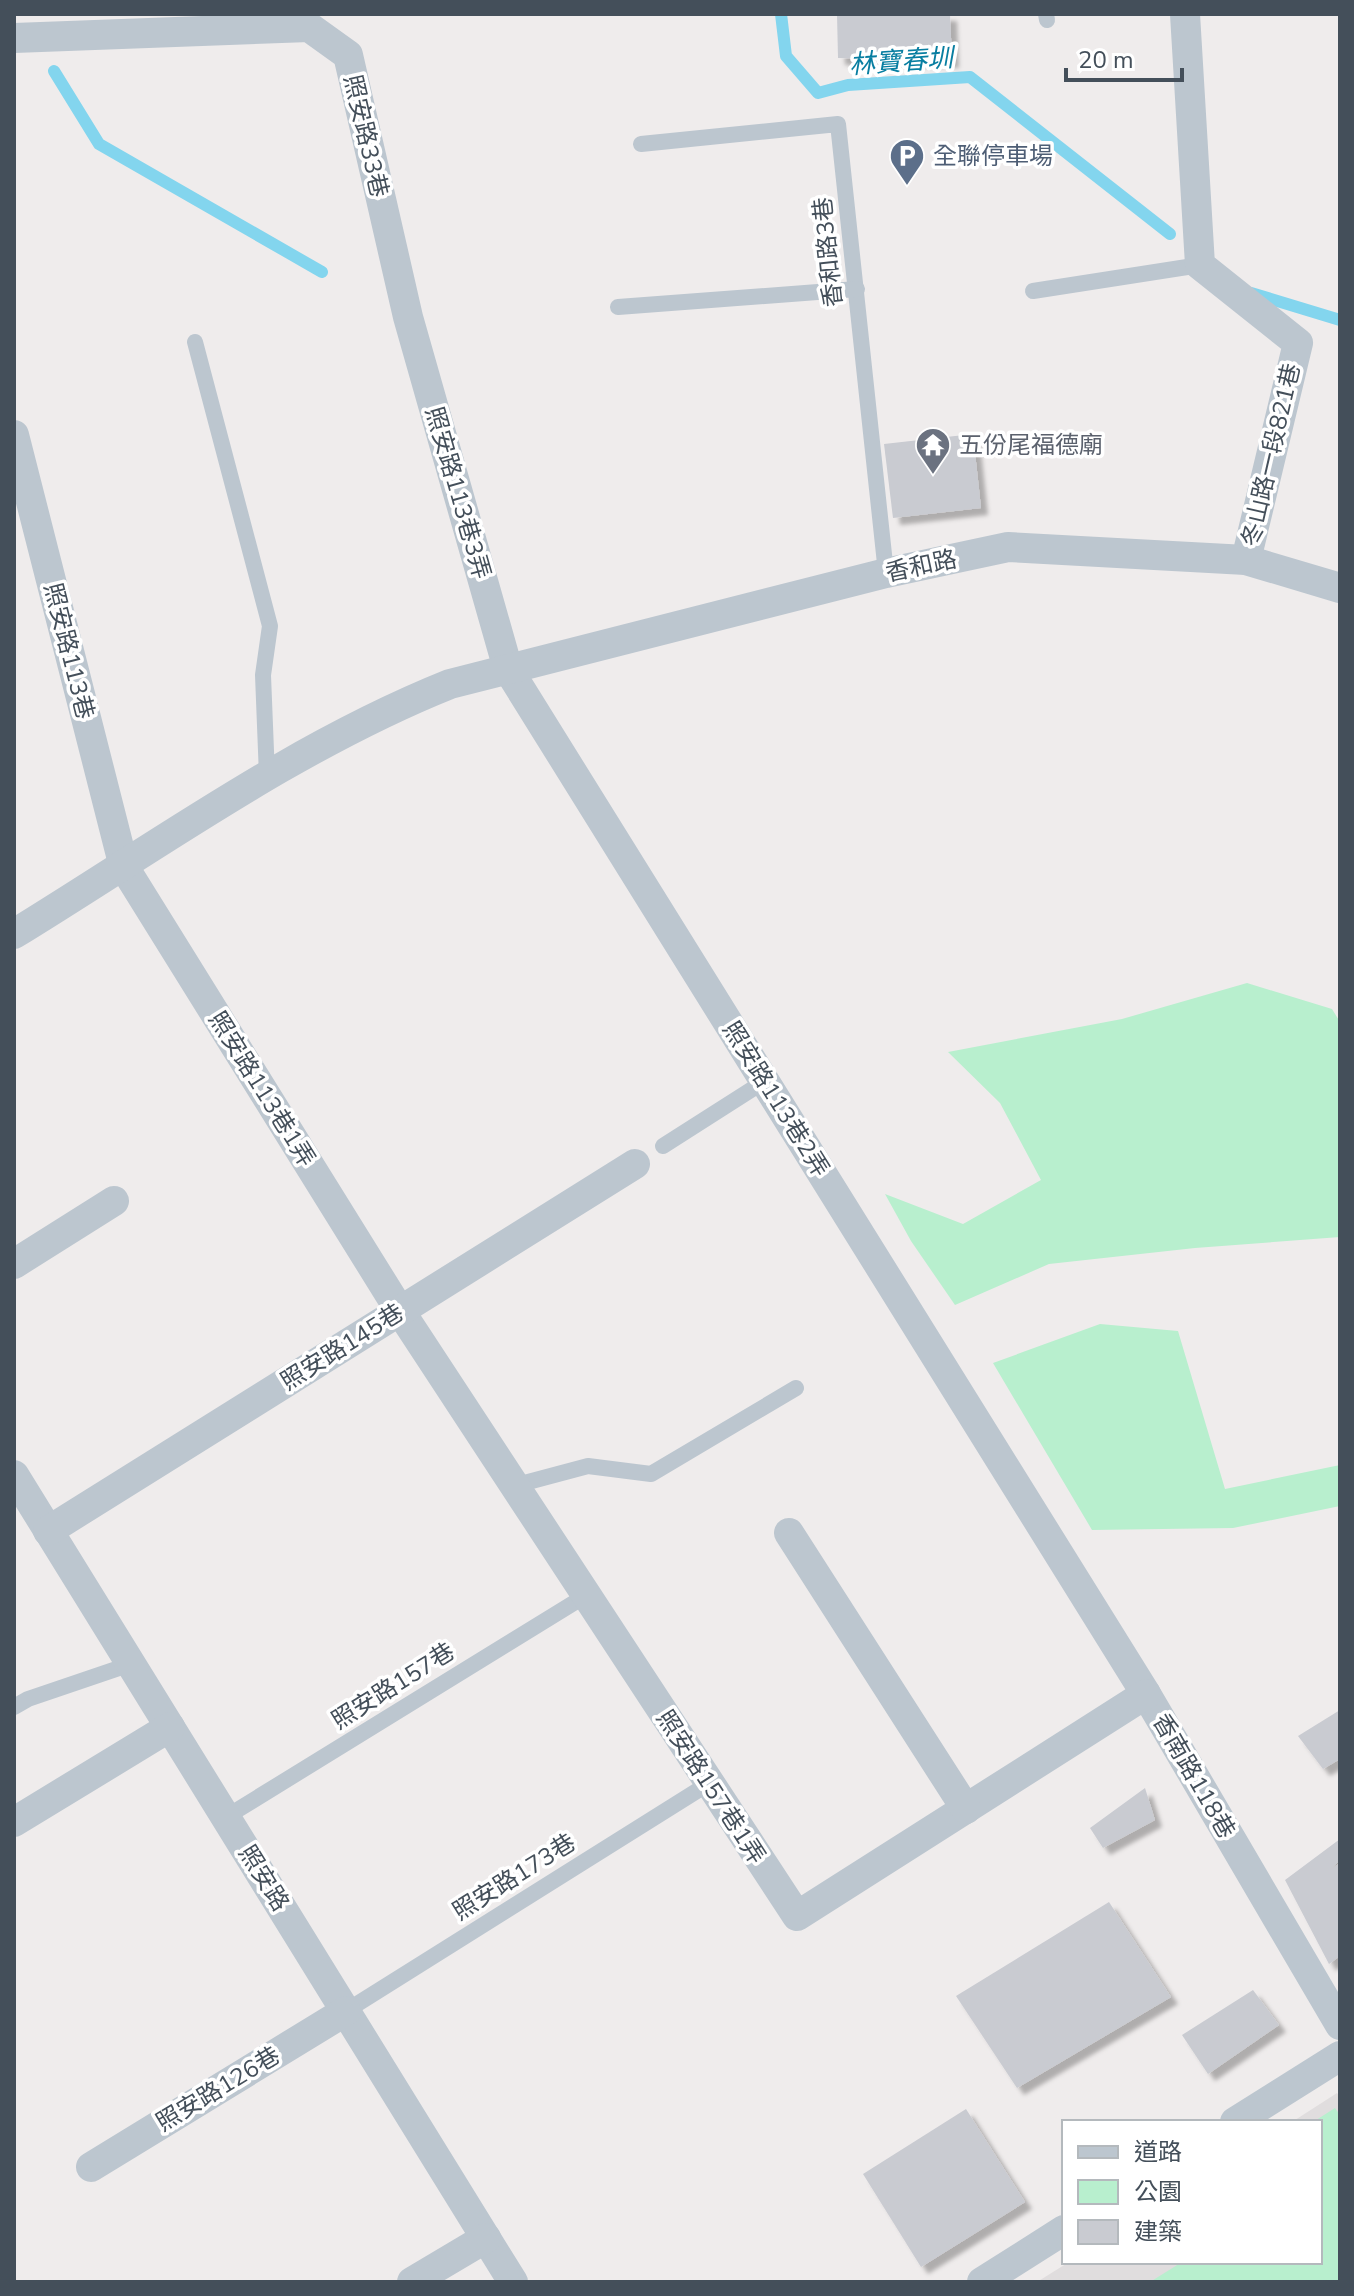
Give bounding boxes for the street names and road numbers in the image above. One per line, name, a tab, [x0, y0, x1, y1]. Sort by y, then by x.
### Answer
street label: 照安路33巷	[336, 72, 396, 200]
street label: 香和路3巷	[806, 195, 850, 309]
street label: 冬山路一段821巷	[1234, 360, 1308, 550]
street label: 照安路113巷3弄	[418, 403, 498, 583]
street label: 香和路	[882, 543, 960, 589]
street label: 照安路113巷	[37, 580, 101, 722]
street label: 照安路113巷1弄	[201, 1005, 323, 1173]
street label: 照安路113巷2弄	[715, 1015, 837, 1183]
street label: 照安路145巷	[274, 1297, 410, 1397]
street label: 照安路157巷	[325, 1636, 461, 1736]
street label: 照安路157巷1弄	[649, 1704, 773, 1870]
street label: 香南路118巷	[1145, 1708, 1243, 1844]
street label: 照安路173巷	[446, 1827, 582, 1927]
street label: 照安路	[231, 1839, 297, 1917]
street label: 照安路126巷	[150, 2039, 286, 2139]

